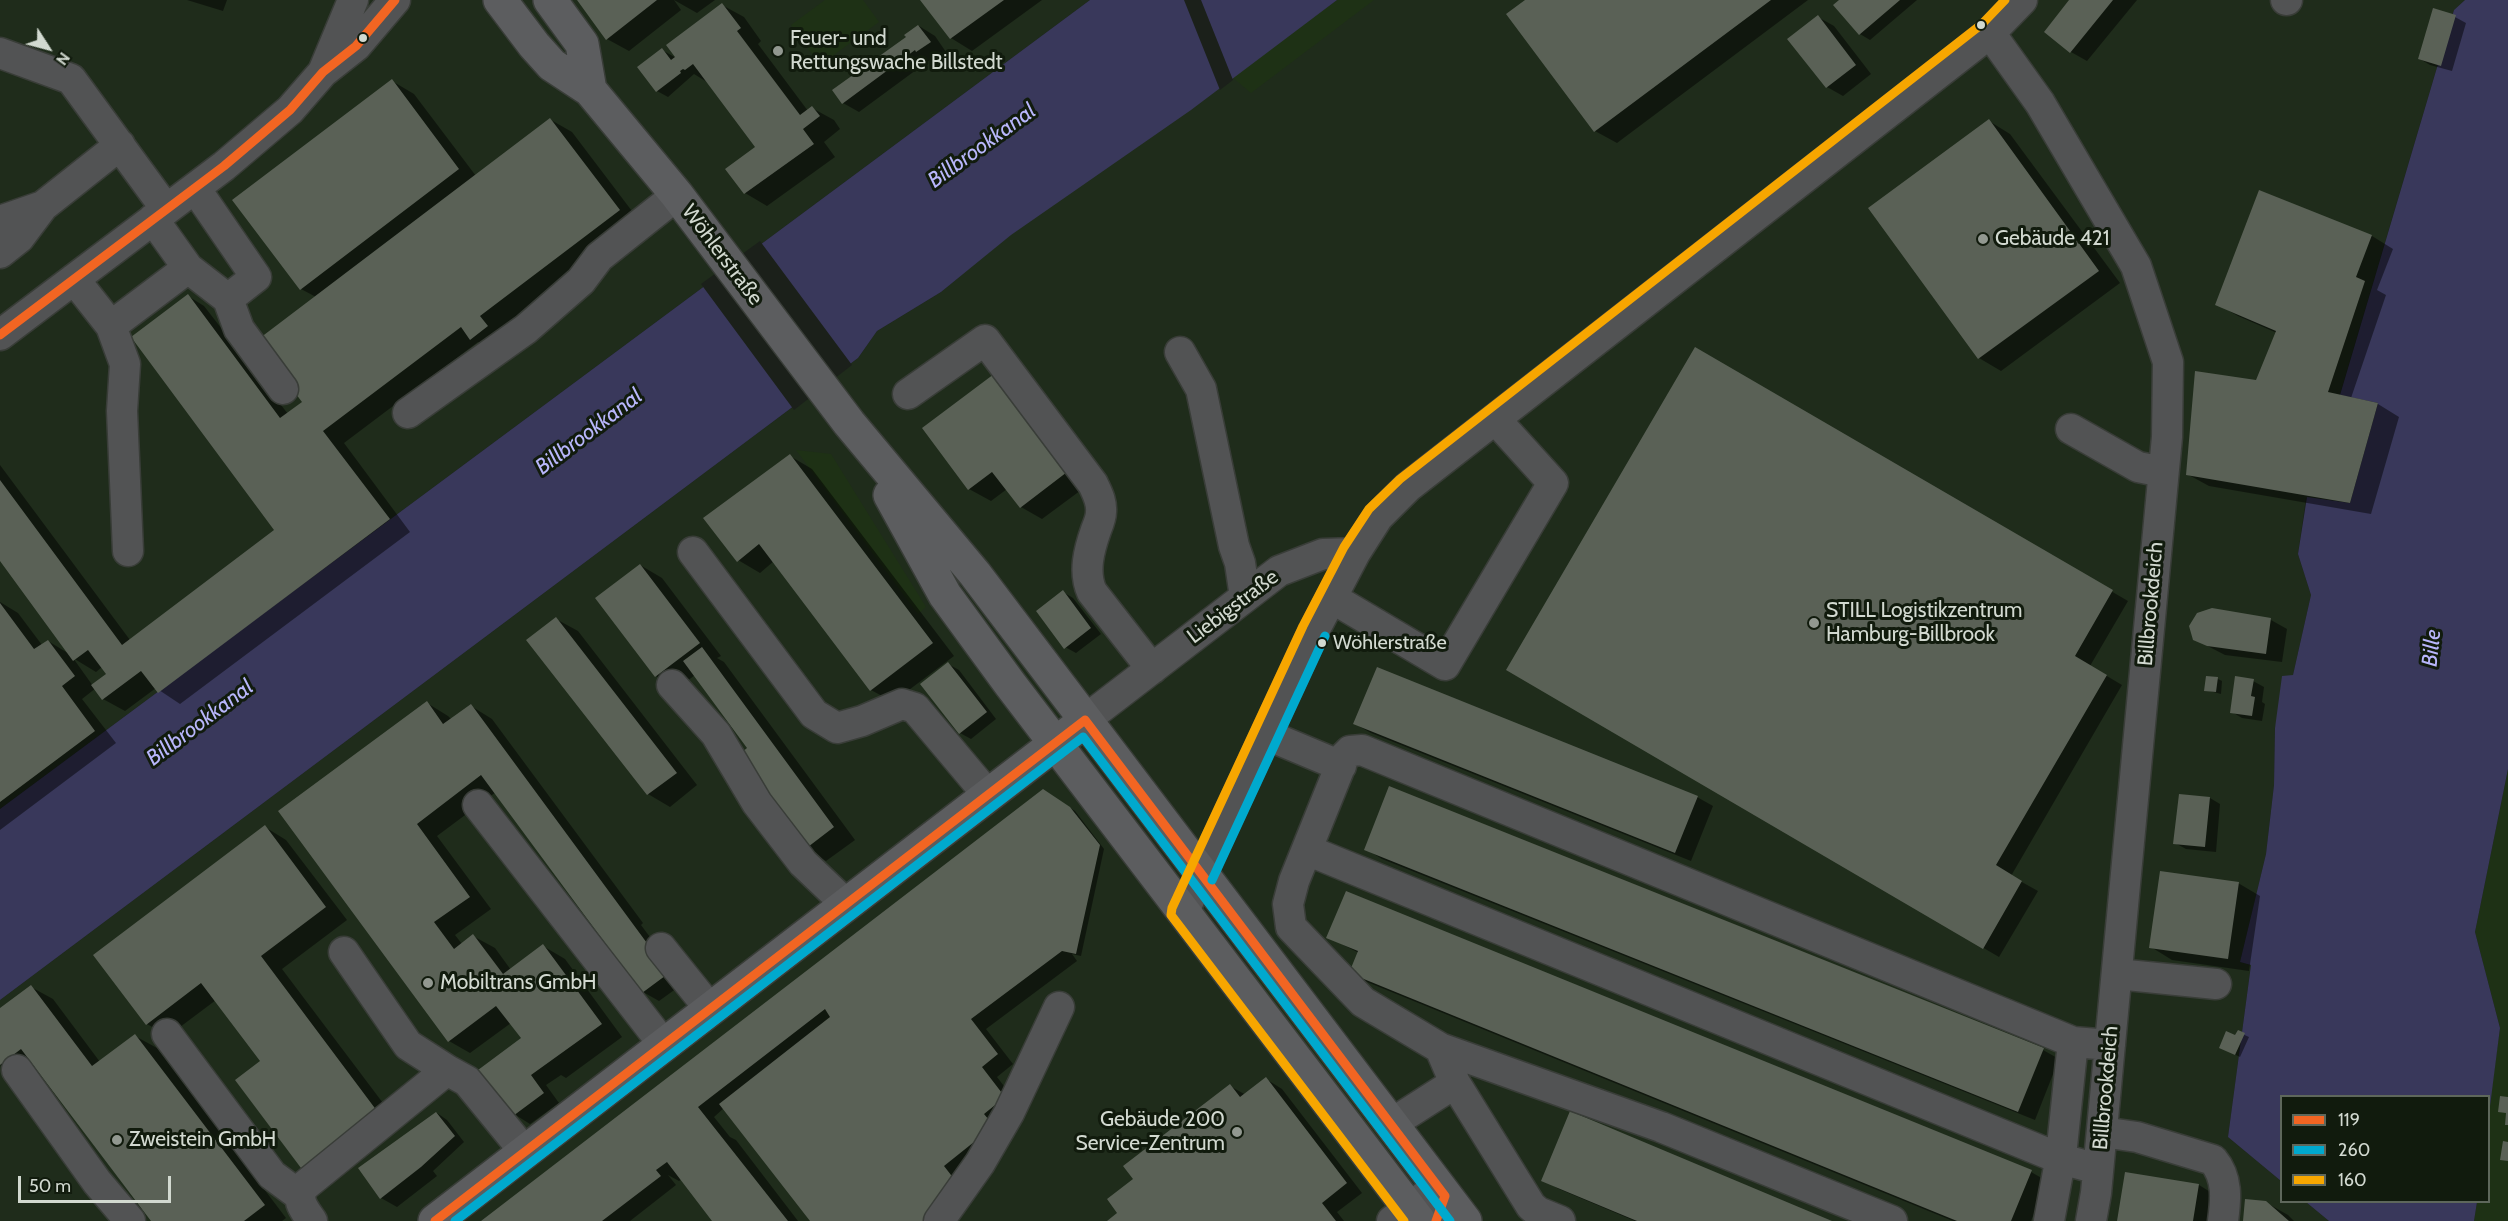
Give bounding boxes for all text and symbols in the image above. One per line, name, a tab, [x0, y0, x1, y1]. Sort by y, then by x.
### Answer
north arrow	[18, 18, 78, 78]
unlabelled marker	[1975, 19, 1987, 31]
place label: Feuer- und Rettungswache Billstedt	[790, 26, 1003, 76]
unlabelled marker	[357, 32, 369, 44]
marker: Feuer- und Rettungswache Billstedt	[771, 44, 785, 58]
text: N	[52, 49, 74, 69]
water label: Billbrookkanal	[923, 98, 1041, 194]
street label: Wöhlerstraße	[676, 200, 768, 310]
place label: Gebäude 421	[1995, 226, 2110, 252]
marker: Gebäude 421	[1976, 232, 1990, 246]
water label: Billbrookkanal	[530, 383, 648, 481]
street label: Billbrookdeich	[2133, 541, 2169, 667]
street label: Liebigstraße	[1183, 565, 1283, 649]
place label: STILL Logistikzentrum Hamburg-Billbrook	[1826, 598, 2022, 648]
marker: STILL Logistikzentrum Hamburg-Billbrook	[1807, 616, 1821, 630]
water label: Bille	[2417, 628, 2447, 668]
place label: Wöhlerstraße	[1333, 631, 1447, 655]
marker: Wöhlerstraße	[1316, 637, 1328, 649]
water label: Billbrookkanal	[141, 674, 259, 772]
place label: Mobiltrans GmbH	[440, 970, 597, 996]
marker: Mobiltrans GmbH	[421, 976, 435, 990]
street label: Billbrookdeich	[2088, 1025, 2124, 1151]
legend	[2280, 1095, 2490, 1203]
place label: Gebäude 200 Service-Zentrum	[1076, 1107, 1225, 1157]
text: 119	[2338, 1109, 2360, 1131]
marker: Gebäude 200 Service-Zentrum	[1230, 1125, 1244, 1139]
place label: Zweistein GmbH	[129, 1127, 276, 1153]
marker: Zweistein GmbH	[110, 1133, 124, 1147]
text: 260	[2338, 1139, 2370, 1161]
scale bar	[21, 1164, 174, 1202]
text: 160	[2338, 1169, 2367, 1191]
text: 50 m	[29, 1175, 71, 1197]

